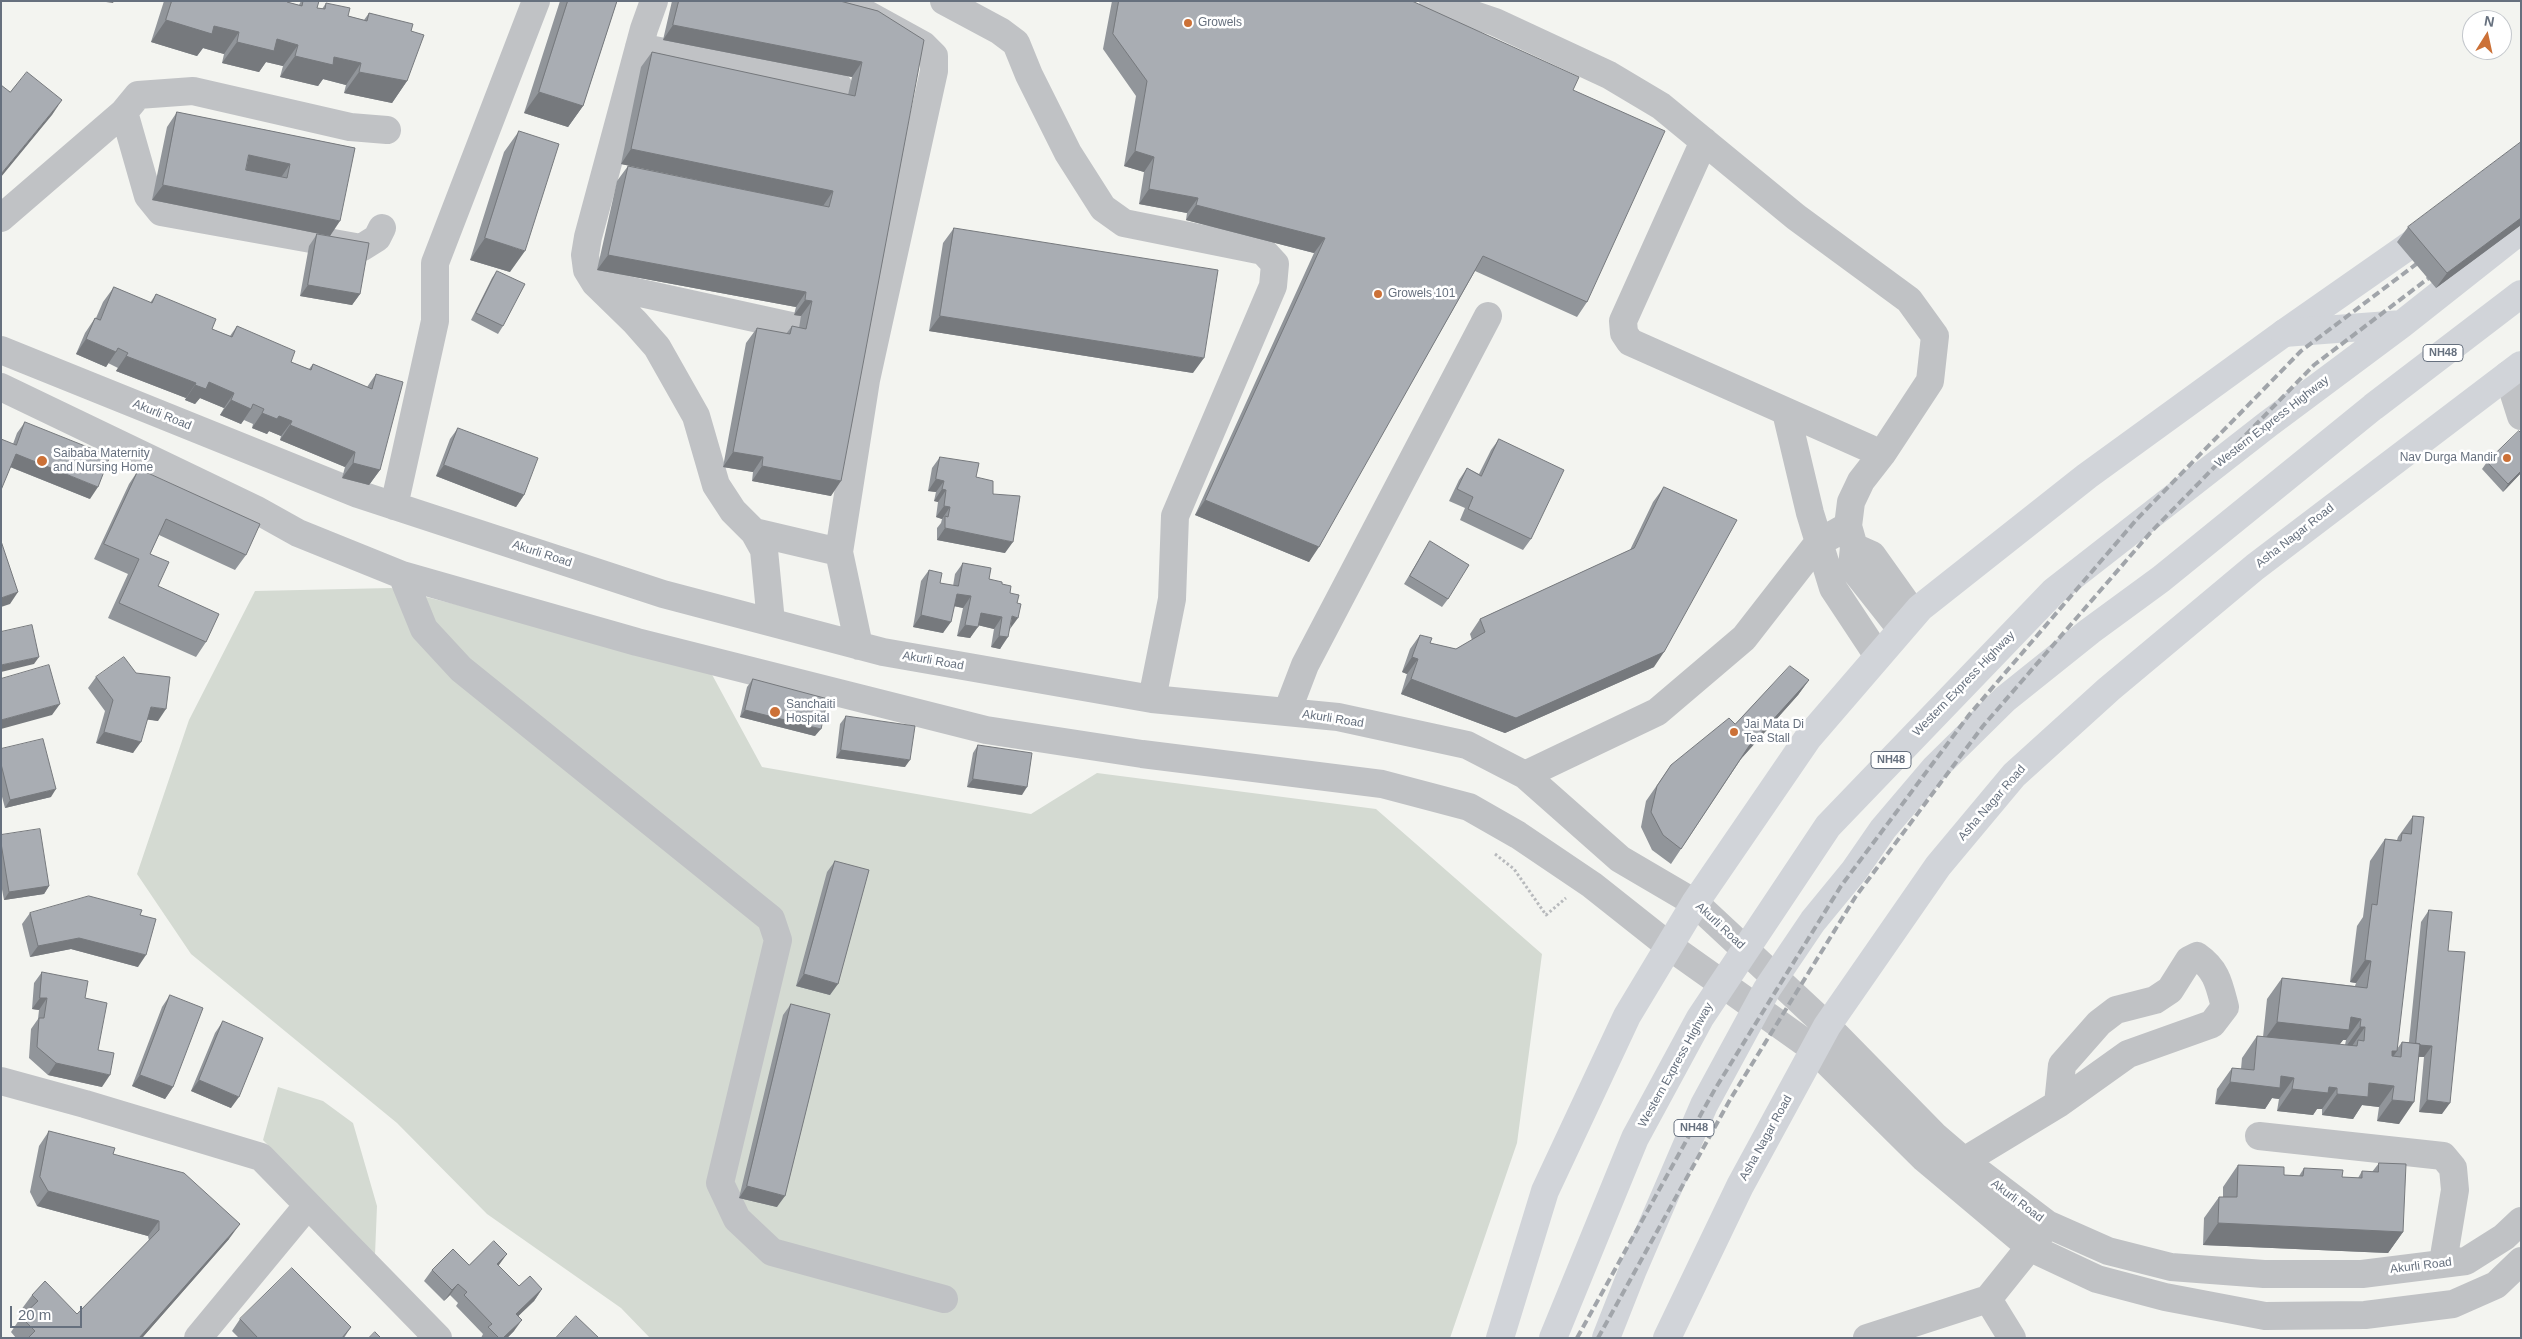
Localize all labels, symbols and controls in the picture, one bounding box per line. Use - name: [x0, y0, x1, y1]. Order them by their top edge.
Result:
- north arrow: [2462, 10, 2512, 60]
- text: N: [2483, 12, 2496, 30]
- place label: Growels: [1198, 16, 1242, 30]
- marker: Growels: [1182, 17, 1194, 29]
- place label: Growels 101: [1388, 287, 1455, 301]
- marker: Growels 101: [1372, 288, 1384, 300]
- road number: NH48: [2423, 344, 2463, 362]
- street label: Western Express Highway: [2212, 373, 2332, 471]
- street label: Akurli Road: [131, 397, 193, 433]
- place label: Saibaba Maternity and Nursing Home: [53, 447, 153, 475]
- place label: Nav Durga Mandir: [2400, 451, 2497, 465]
- marker: Nav Durga Mandir: [2501, 452, 2513, 464]
- marker: Saibaba Maternity and Nursing Home: [35, 454, 49, 468]
- street label: Asha Nagar Road: [2253, 501, 2337, 571]
- street label: Akurli Road: [510, 538, 574, 570]
- street label: Western Express Highway: [1910, 628, 2018, 740]
- street label: Akurli Road: [901, 649, 965, 673]
- place label: Sanchaiti Hospital: [786, 698, 835, 726]
- marker: Sanchaiti Hospital: [768, 705, 782, 719]
- street label: Akurli Road: [1301, 707, 1365, 731]
- place label: Jai Mata Di Tea Stall: [1744, 718, 1804, 746]
- marker: Jai Mata Di Tea Stall: [1728, 726, 1740, 738]
- road number: NH48: [1871, 752, 1911, 768]
- street label: Asha Nagar Road: [1955, 762, 2029, 844]
- street label: Akurli Road: [1692, 900, 1748, 952]
- street label: Western Express Highway: [1636, 1000, 1716, 1130]
- street label: Asha Nagar Road: [1737, 1093, 1795, 1183]
- road number: NH48: [1674, 1120, 1714, 1136]
- street label: Akurli Road: [1988, 1177, 2046, 1225]
- street label: Akurli Road: [2389, 1255, 2453, 1277]
- scale bar: [12, 1296, 85, 1328]
- text: 20 m: [18, 1306, 51, 1323]

